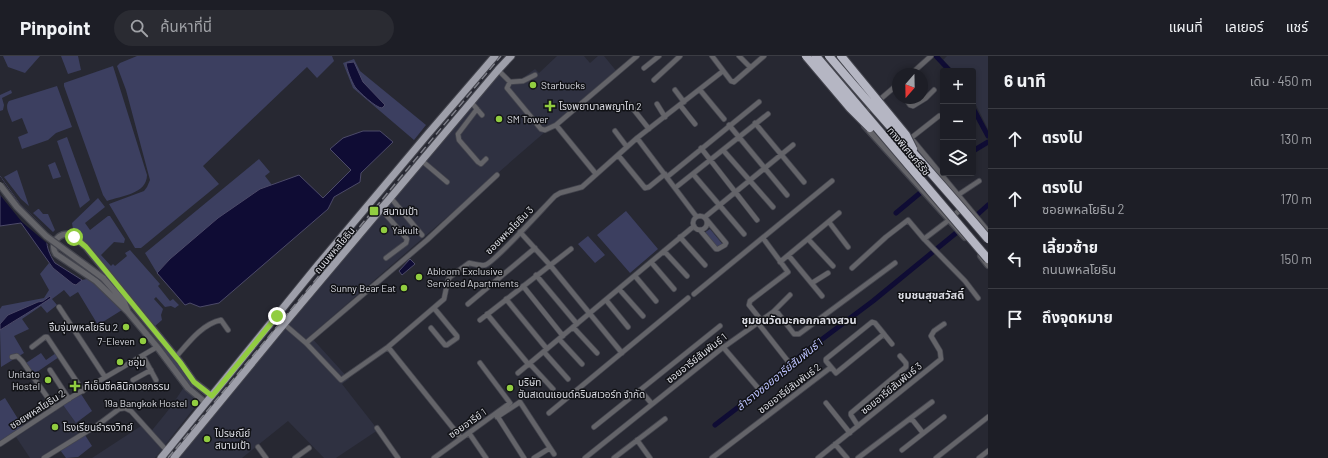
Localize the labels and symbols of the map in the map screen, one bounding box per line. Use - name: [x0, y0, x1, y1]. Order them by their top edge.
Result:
- north arrow: [892, 68, 928, 104]
- place label: Starbucks: [541, 79, 585, 91]
- marker: Starbucks: [528, 80, 538, 90]
- marker: โรงพยาบาลพญาไท 2: [544, 100, 556, 112]
- place label: โรงพยาบาลพญาไท 2: [559, 100, 642, 112]
- place label: SM Tower: [507, 113, 549, 125]
- marker: SM Tower: [494, 114, 504, 124]
- street label: ทางพิเศษศรีรัช: [885, 124, 933, 178]
- street label: ซอยพหลโยธิน 3: [482, 203, 536, 257]
- marker: สนามเป้า: [368, 205, 380, 217]
- place label: สนามเป้า: [383, 205, 418, 217]
- street label: ถนนพหลโยธิน: [311, 224, 357, 276]
- place label: Yakult: [392, 224, 419, 236]
- marker: Yakult: [379, 225, 389, 235]
- route start: [65, 228, 83, 246]
- place label: Abloom Exclusive Serviced Apartments: [427, 265, 519, 289]
- marker: Abloom Exclusive Serviced Apartments: [414, 272, 424, 282]
- place label: Sunny Bear Eat: [330, 282, 396, 294]
- marker: Sunny Bear Eat: [399, 283, 409, 293]
- district label: ชุมชนสุขสวัสดิ์: [898, 287, 965, 302]
- route end: [268, 307, 286, 325]
- district label: ชุมชนวัดมะกอกกลางสวน: [741, 313, 857, 327]
- place label: จิ้มจุ่มพหลโยธิน 2: [48, 321, 118, 334]
- marker: จิ้มจุ่มพหลโยธิน 2: [121, 322, 131, 332]
- street label: ซอยอารีย์สัมพันธ์ 1: [663, 331, 729, 385]
- place label: 7-Eleven: [97, 335, 135, 347]
- water label: ลำรางซอยอารีย์สัมพันธ์ 1: [733, 335, 825, 413]
- marker: 7-Eleven: [138, 336, 148, 346]
- place label: ชอุ่ม: [128, 356, 145, 369]
- marker: ชอุ่ม: [115, 357, 125, 367]
- street label: ซอยอารีย์สัมพันธ์ 2: [755, 360, 823, 416]
- street label: ซอยอารีย์สัมพันธ์ 3: [858, 360, 924, 416]
- place label: Unitato Hostel: [8, 368, 40, 392]
- marker: Unitato Hostel: [43, 375, 53, 385]
- place label: บริษัท ฮันสเดนแอนด์คริมสเวอร์ท จำกัด: [518, 376, 645, 400]
- marker: ทีเอ็นซีคลินิกเวชกรรม: [69, 380, 81, 392]
- place label: ทีเอ็นซีคลินิกเวชกรรม: [84, 380, 170, 392]
- marker: บริษัท ฮันสเดนแอนด์คริมสเวอร์ท จำกัด: [505, 383, 515, 393]
- street label: ซอยพหลโยธิน 2: [7, 387, 67, 431]
- place label: 19a Bangkok Hostel: [104, 397, 187, 409]
- marker: 19a Bangkok Hostel: [190, 398, 200, 408]
- street label: ซอยอารีย์ 1: [446, 406, 488, 440]
- place label: โรงเรียนธำรงวิทย์: [63, 421, 133, 433]
- marker: โรงเรียนธำรงวิทย์: [50, 422, 60, 432]
- place label: ไปรษณีย์ สนามเป้า: [214, 427, 250, 451]
- marker: ไปรษณีย์ สนามเป้า: [202, 434, 212, 444]

